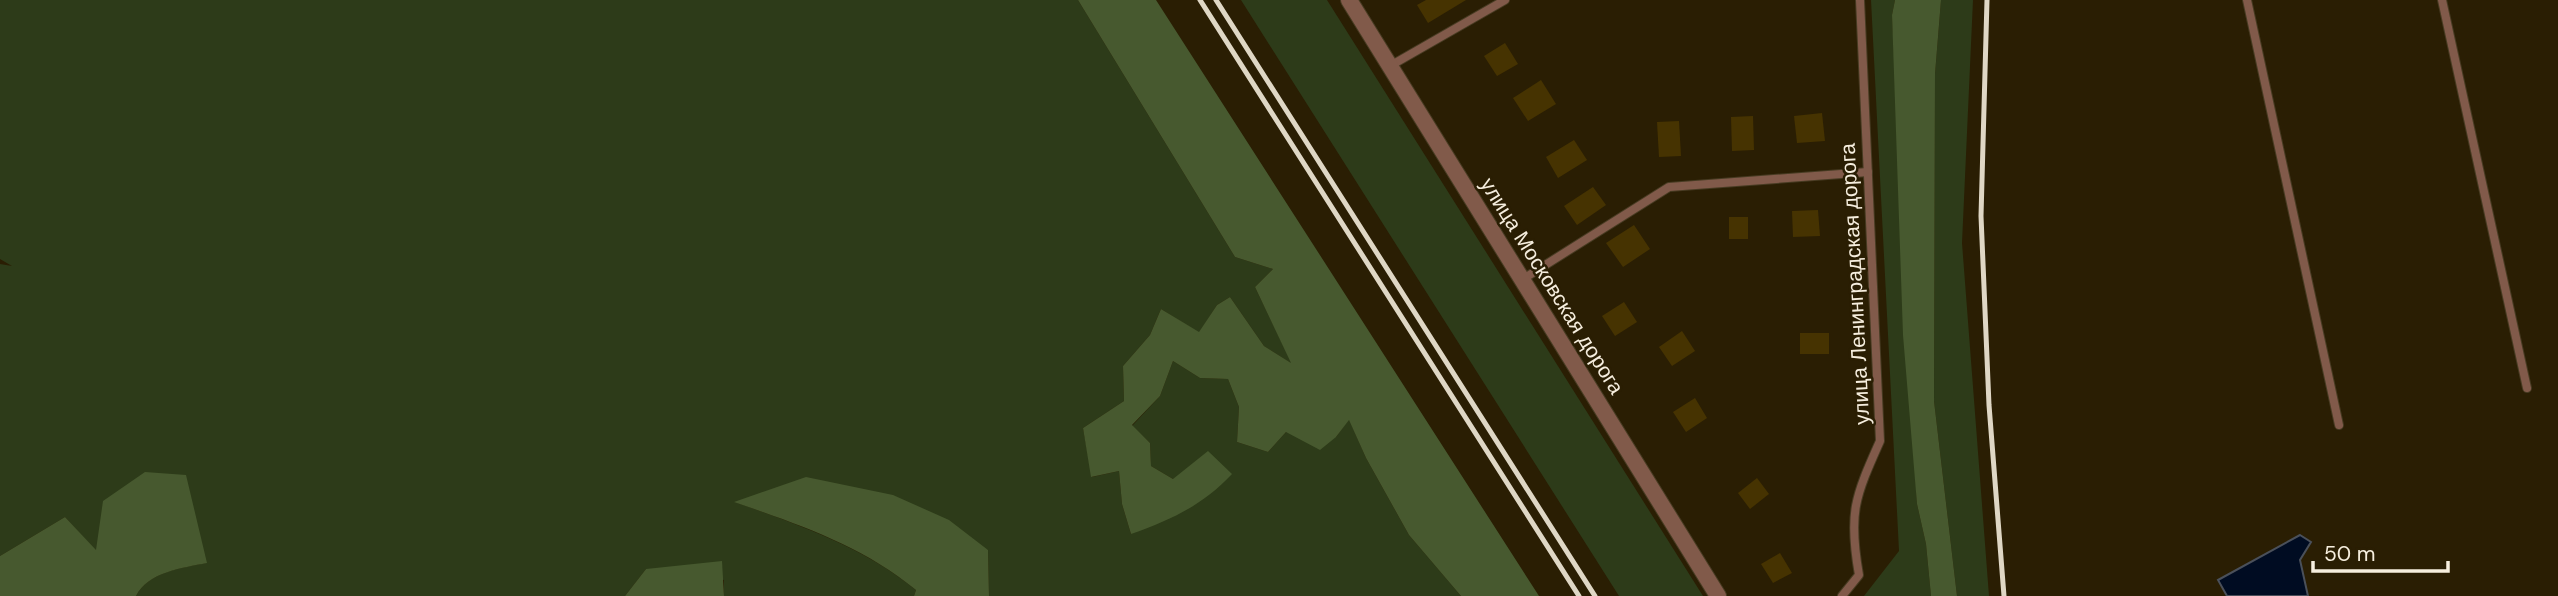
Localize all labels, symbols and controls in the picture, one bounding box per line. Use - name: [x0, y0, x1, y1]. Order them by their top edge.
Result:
- street label: улица Ленинградская дорога: [1834, 142, 1876, 426]
- street label: улица Московская дорога: [1474, 172, 1630, 400]
- scale bar: [2313, 530, 2448, 574]
- text: 50 m: [2324, 540, 2375, 568]

